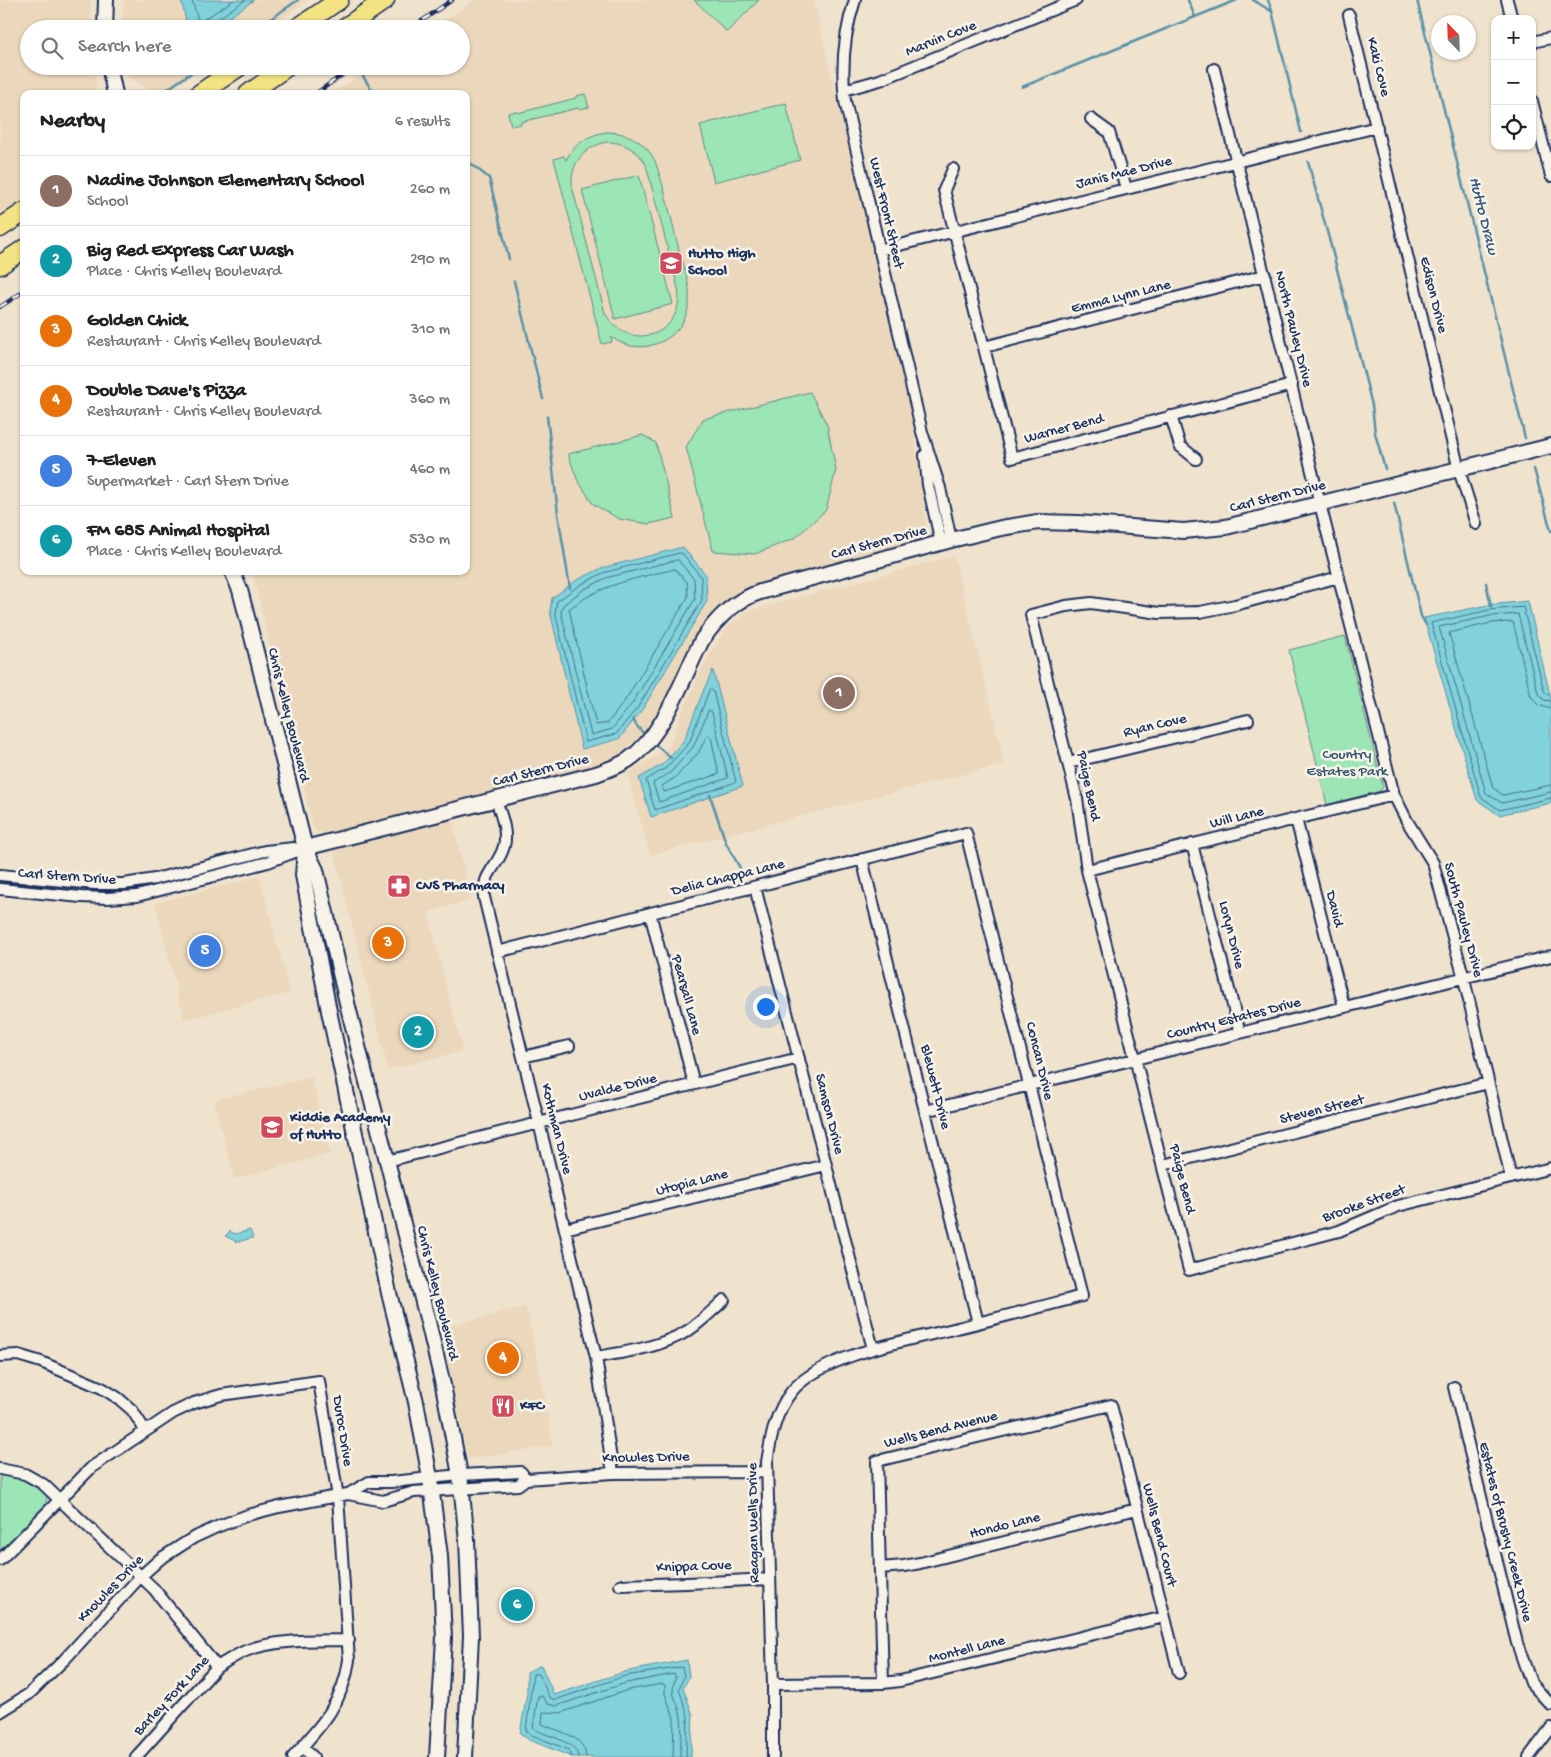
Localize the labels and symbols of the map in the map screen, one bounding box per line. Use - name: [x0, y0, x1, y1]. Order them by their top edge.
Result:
- north arrow: [1431, 15, 1476, 60]
- street label: Marvin Cove: [903, 17, 979, 61]
- street label: Kaki Cove: [1362, 36, 1394, 99]
- street label: Janis Mae Drive: [1074, 152, 1174, 194]
- street label: West Front Street: [864, 156, 908, 272]
- water label: Hutto Draw: [1463, 175, 1501, 258]
- place label: Hutto High School: [688, 245, 756, 280]
- school or university icon: Hutto High School: [658, 250, 684, 276]
- street label: Edison Drive: [1415, 255, 1451, 335]
- street label: North Pauley Drive: [1270, 269, 1316, 389]
- street label: Emma Lynn Lane: [1069, 276, 1173, 318]
- street label: Warner Bend: [1022, 409, 1107, 448]
- street label: Carl Stern Drive: [1228, 476, 1328, 518]
- street label: Carl Stern Drive: [829, 522, 929, 564]
- street label: Chris Kelley Boulevard: [263, 646, 314, 785]
- pin: 1: [823, 674, 855, 712]
- street label: Ryan Cove: [1122, 710, 1189, 742]
- park label: Country Estates Park: [1307, 746, 1389, 781]
- street label: Paige Bend: [1072, 748, 1104, 824]
- street label: Carl Stern Drive: [491, 750, 591, 792]
- street label: Will Lane: [1208, 803, 1266, 833]
- street label: Delia Chappa Lane: [669, 855, 787, 901]
- street label: South Pauley Drive: [1439, 861, 1487, 979]
- street label: Carl Stern Drive: [17, 865, 117, 889]
- pharmacy icon: CVS Pharmacy: [386, 873, 412, 899]
- place label: CVS Pharmacy: [415, 877, 505, 895]
- street label: David: [1321, 888, 1347, 930]
- street label: Loryn Drive: [1214, 899, 1248, 971]
- pin: 3: [372, 924, 404, 962]
- pin: 5: [189, 932, 221, 970]
- street label: Pearsall Lane: [666, 952, 705, 1037]
- your location: [753, 994, 779, 1020]
- street label: Country Estates Drive: [1165, 994, 1303, 1044]
- pin: 2: [402, 1013, 434, 1051]
- street label: Concan Drive: [1021, 1020, 1057, 1102]
- street label: Blewett Drive: [916, 1042, 954, 1131]
- street label: Uvalde Drive: [577, 1070, 659, 1106]
- street label: Samson Drive: [810, 1072, 848, 1157]
- street label: Kothman Drive: [536, 1082, 576, 1176]
- street label: Steven Street: [1278, 1090, 1368, 1129]
- place label: Kiddie Academy of Hutto: [289, 1109, 391, 1144]
- school or university icon: Kiddie Academy of Hutto: [259, 1114, 285, 1140]
- street label: Paige Bend: [1164, 1141, 1200, 1217]
- street label: Utopia Lane: [654, 1165, 730, 1201]
- street label: Brooke Street: [1319, 1180, 1409, 1228]
- street label: Chris Kelley Boulevard: [412, 1224, 463, 1363]
- pin: 4: [487, 1339, 519, 1377]
- street label: Duroc Drive: [327, 1393, 357, 1468]
- restaurant icon: KFC: [490, 1393, 516, 1419]
- place label: KFC: [519, 1397, 546, 1415]
- street label: Wells Bend Avenue: [882, 1407, 1000, 1453]
- street label: Estates of Brushy Creek Drive: [1474, 1440, 1536, 1624]
- street label: Knowles Drive: [602, 1448, 690, 1468]
- street label: Reagan Wells Drive: [744, 1462, 764, 1583]
- street label: Wells Bend Court: [1138, 1482, 1181, 1590]
- street label: Hondo Lane: [968, 1508, 1042, 1543]
- street label: Knowles Drive: [74, 1551, 148, 1627]
- street label: Knippa Cove: [656, 1557, 732, 1577]
- pin: 6: [501, 1586, 533, 1624]
- street label: Montell Lane: [927, 1632, 1007, 1668]
- street label: Barley Fork Lane: [130, 1652, 214, 1741]

